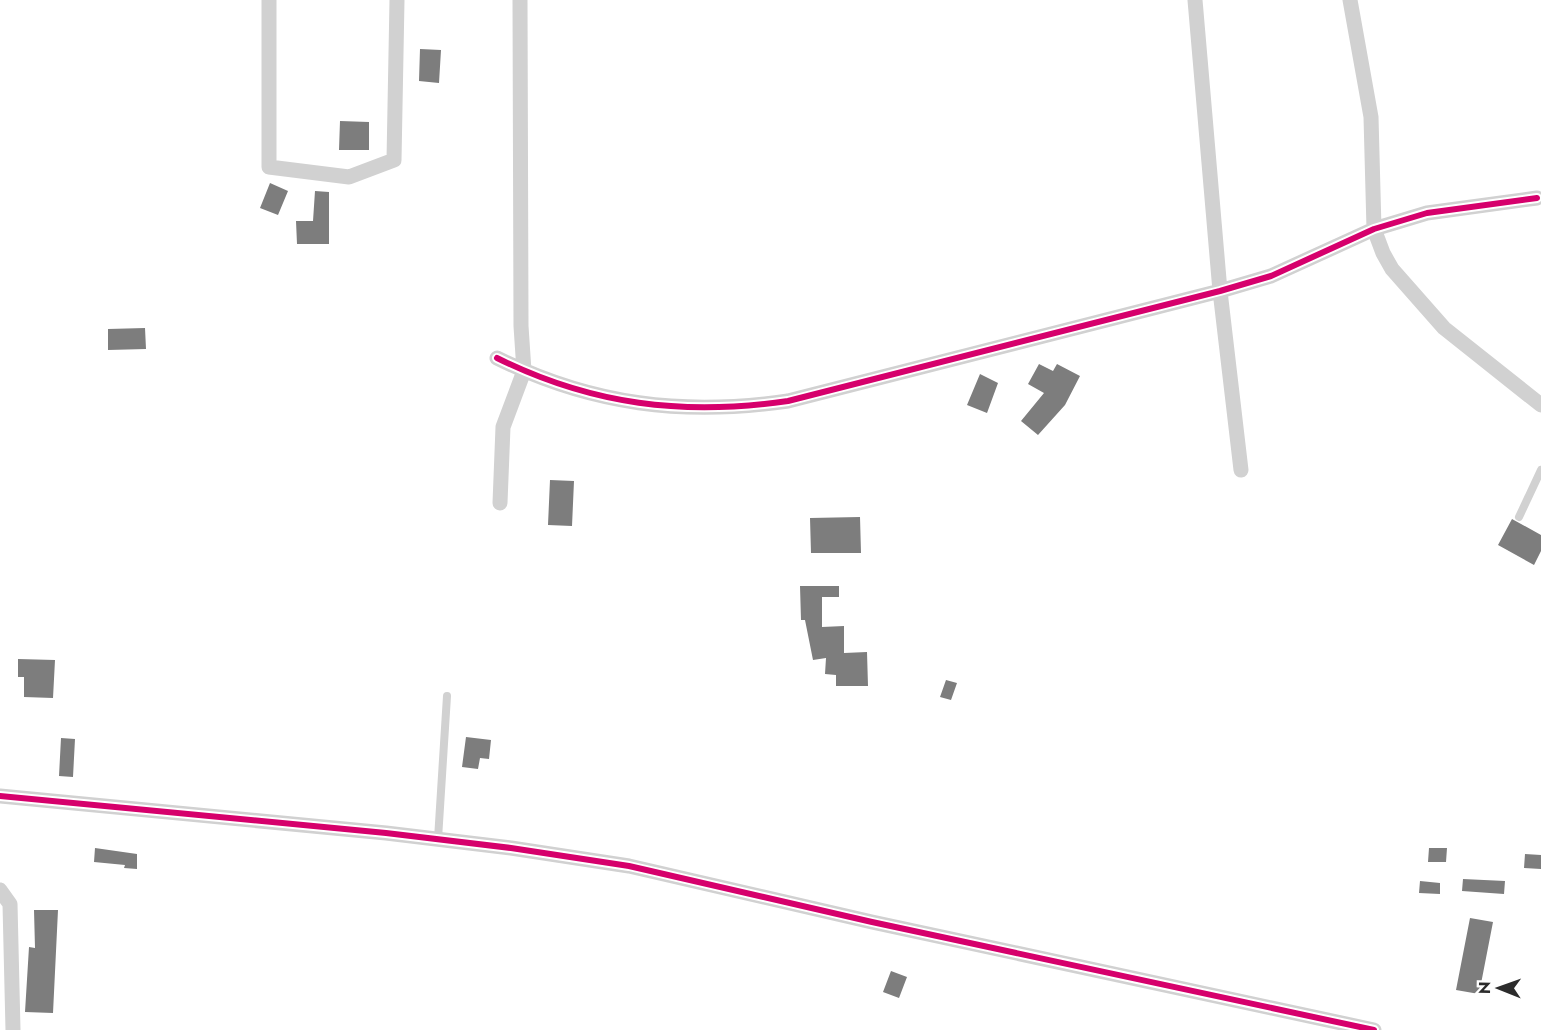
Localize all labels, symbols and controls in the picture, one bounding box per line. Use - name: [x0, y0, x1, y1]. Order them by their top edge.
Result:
- north arrow: [1469, 958, 1529, 1018]
- text: N: [1473, 981, 1496, 994]

